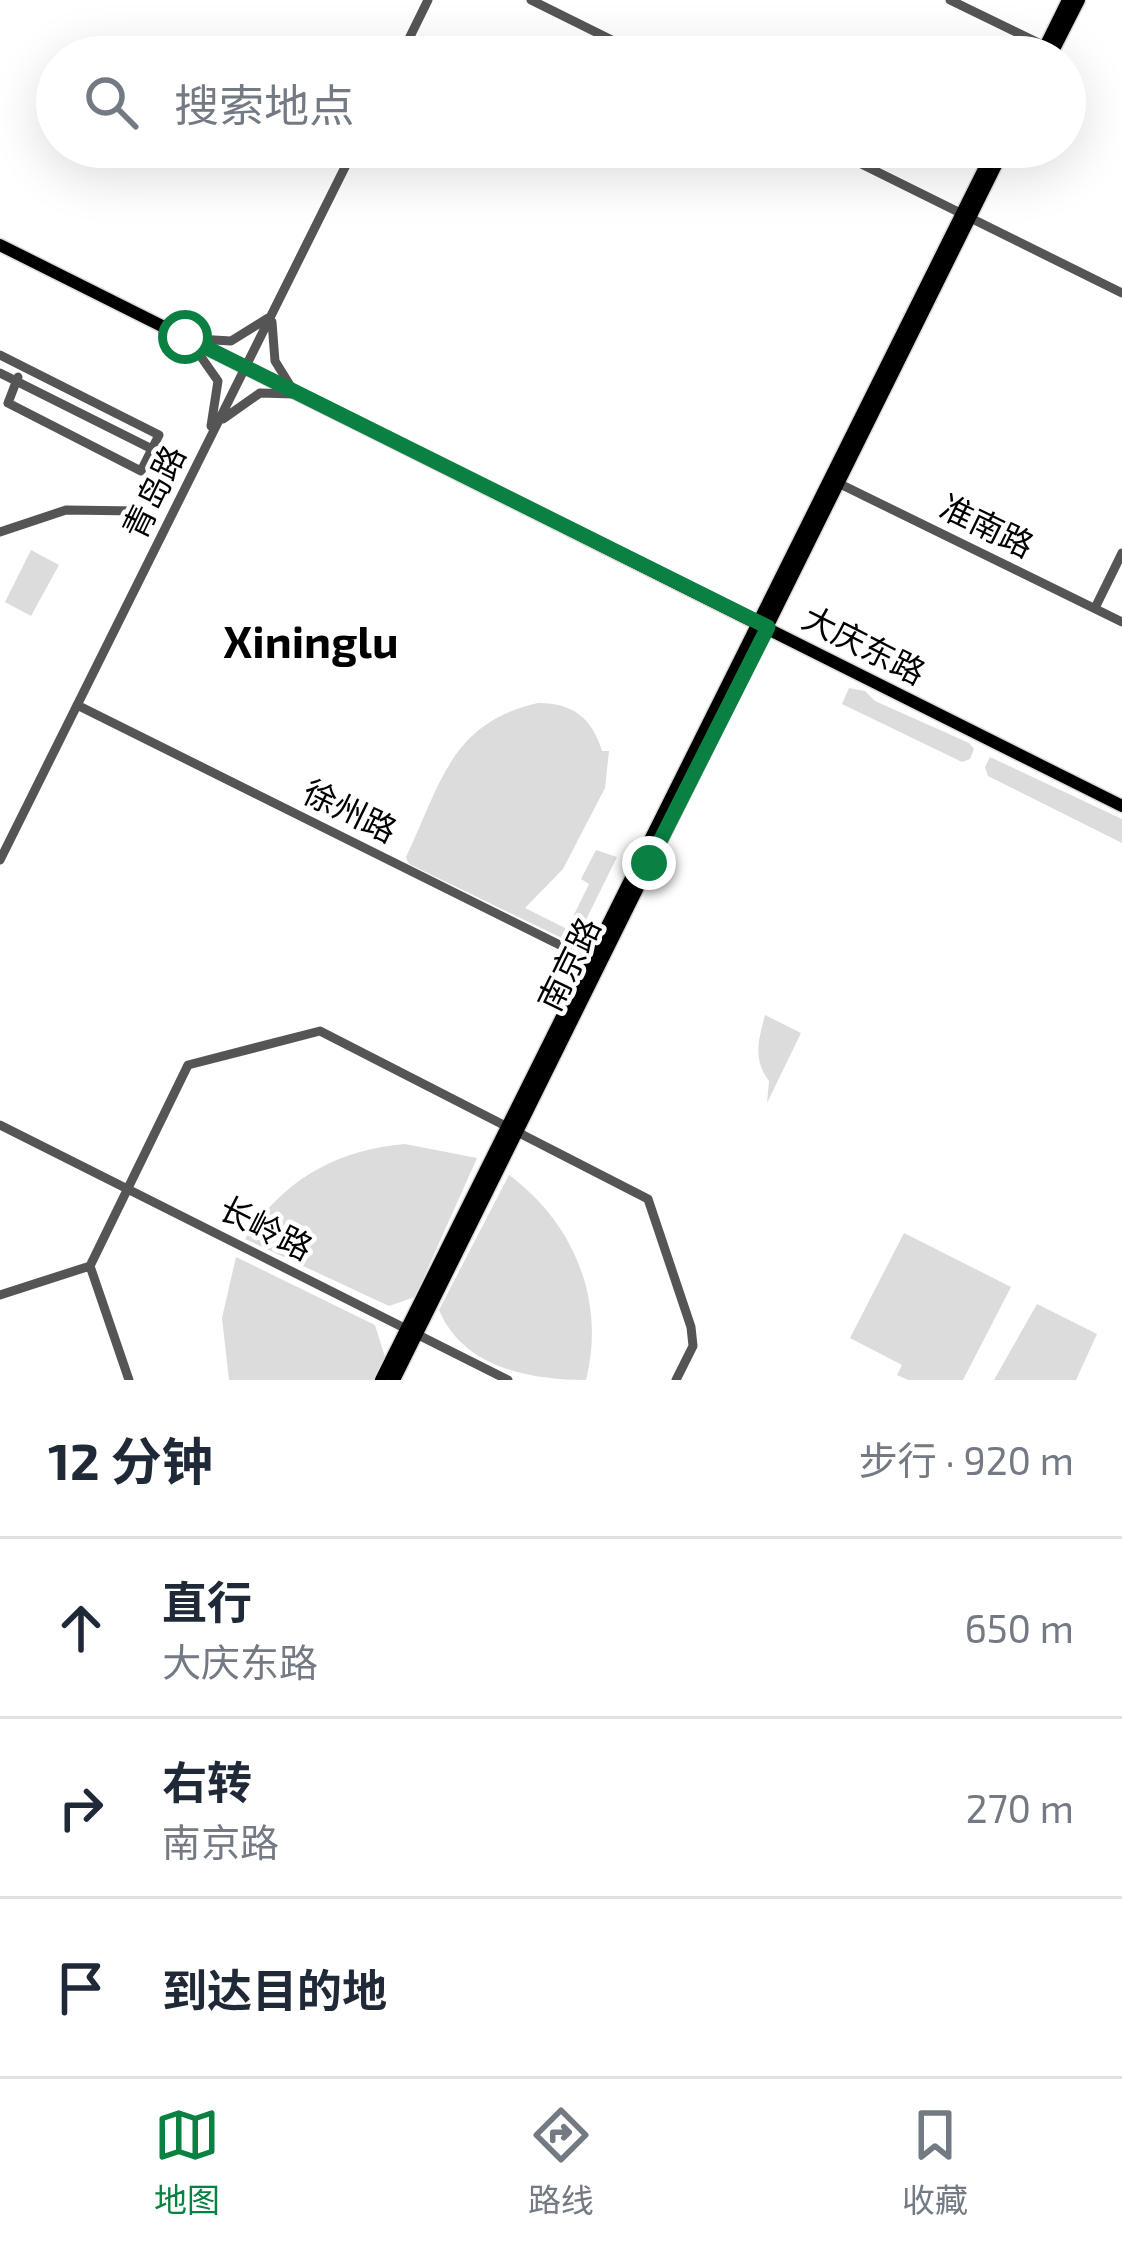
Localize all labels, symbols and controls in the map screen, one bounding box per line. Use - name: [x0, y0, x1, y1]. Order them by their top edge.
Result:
- search box: [36, 36, 1086, 168]
- icon: search: [78, 69, 144, 135]
- text: 搜索地点: [174, 77, 354, 131]
- route start: [158, 310, 212, 364]
- street label: 青岛路: [113, 438, 193, 545]
- street label: 准南路: [934, 485, 1041, 565]
- street label: 大庆东路: [797, 596, 932, 692]
- district label: Xininglu: [223, 613, 399, 667]
- street label: 徐州路: [297, 770, 404, 850]
- route end: [622, 836, 676, 890]
- street label: 南京路: [528, 910, 608, 1017]
- street label: 长岭路: [213, 1187, 320, 1267]
- text: 12 分钟: [48, 1429, 213, 1490]
- text: 步行 · 920 m: [859, 1436, 1074, 1483]
- text: 直行: [162, 1574, 252, 1628]
- icon: ahead: [48, 1595, 114, 1661]
- text: 650 m: [964, 1604, 1074, 1651]
- text: 大庆东路: [162, 1638, 318, 1685]
- text: 右转: [162, 1754, 252, 1808]
- icon: right: [48, 1775, 114, 1841]
- text: 270 m: [966, 1784, 1074, 1831]
- text: 南京路: [162, 1818, 279, 1865]
- icon: arrive: [48, 1955, 114, 2021]
- text: 到达目的地: [162, 1962, 387, 2016]
- tab: 地图: [154, 2102, 220, 2222]
- tab: 路线: [528, 2102, 594, 2222]
- tab: 收藏: [902, 2102, 968, 2222]

